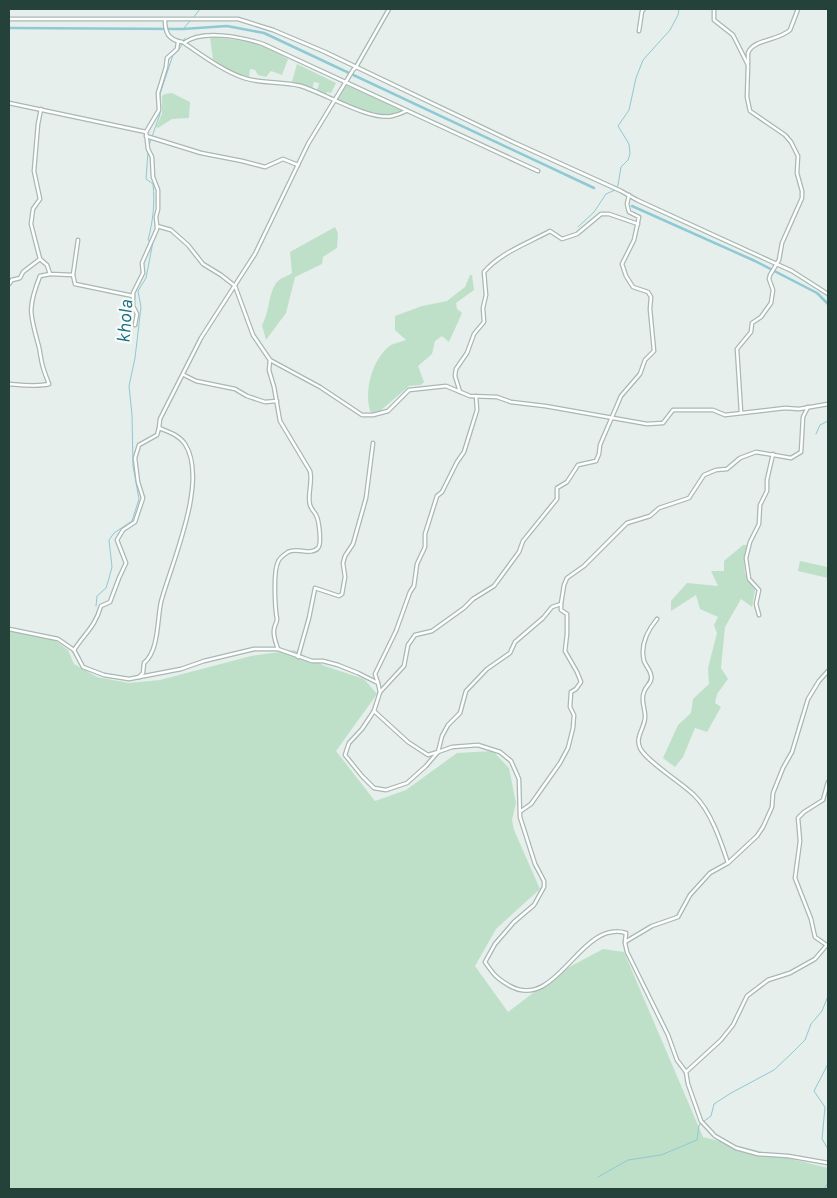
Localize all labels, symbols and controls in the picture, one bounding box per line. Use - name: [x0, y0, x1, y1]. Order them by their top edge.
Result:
- water label: khola: [113, 299, 137, 344]

